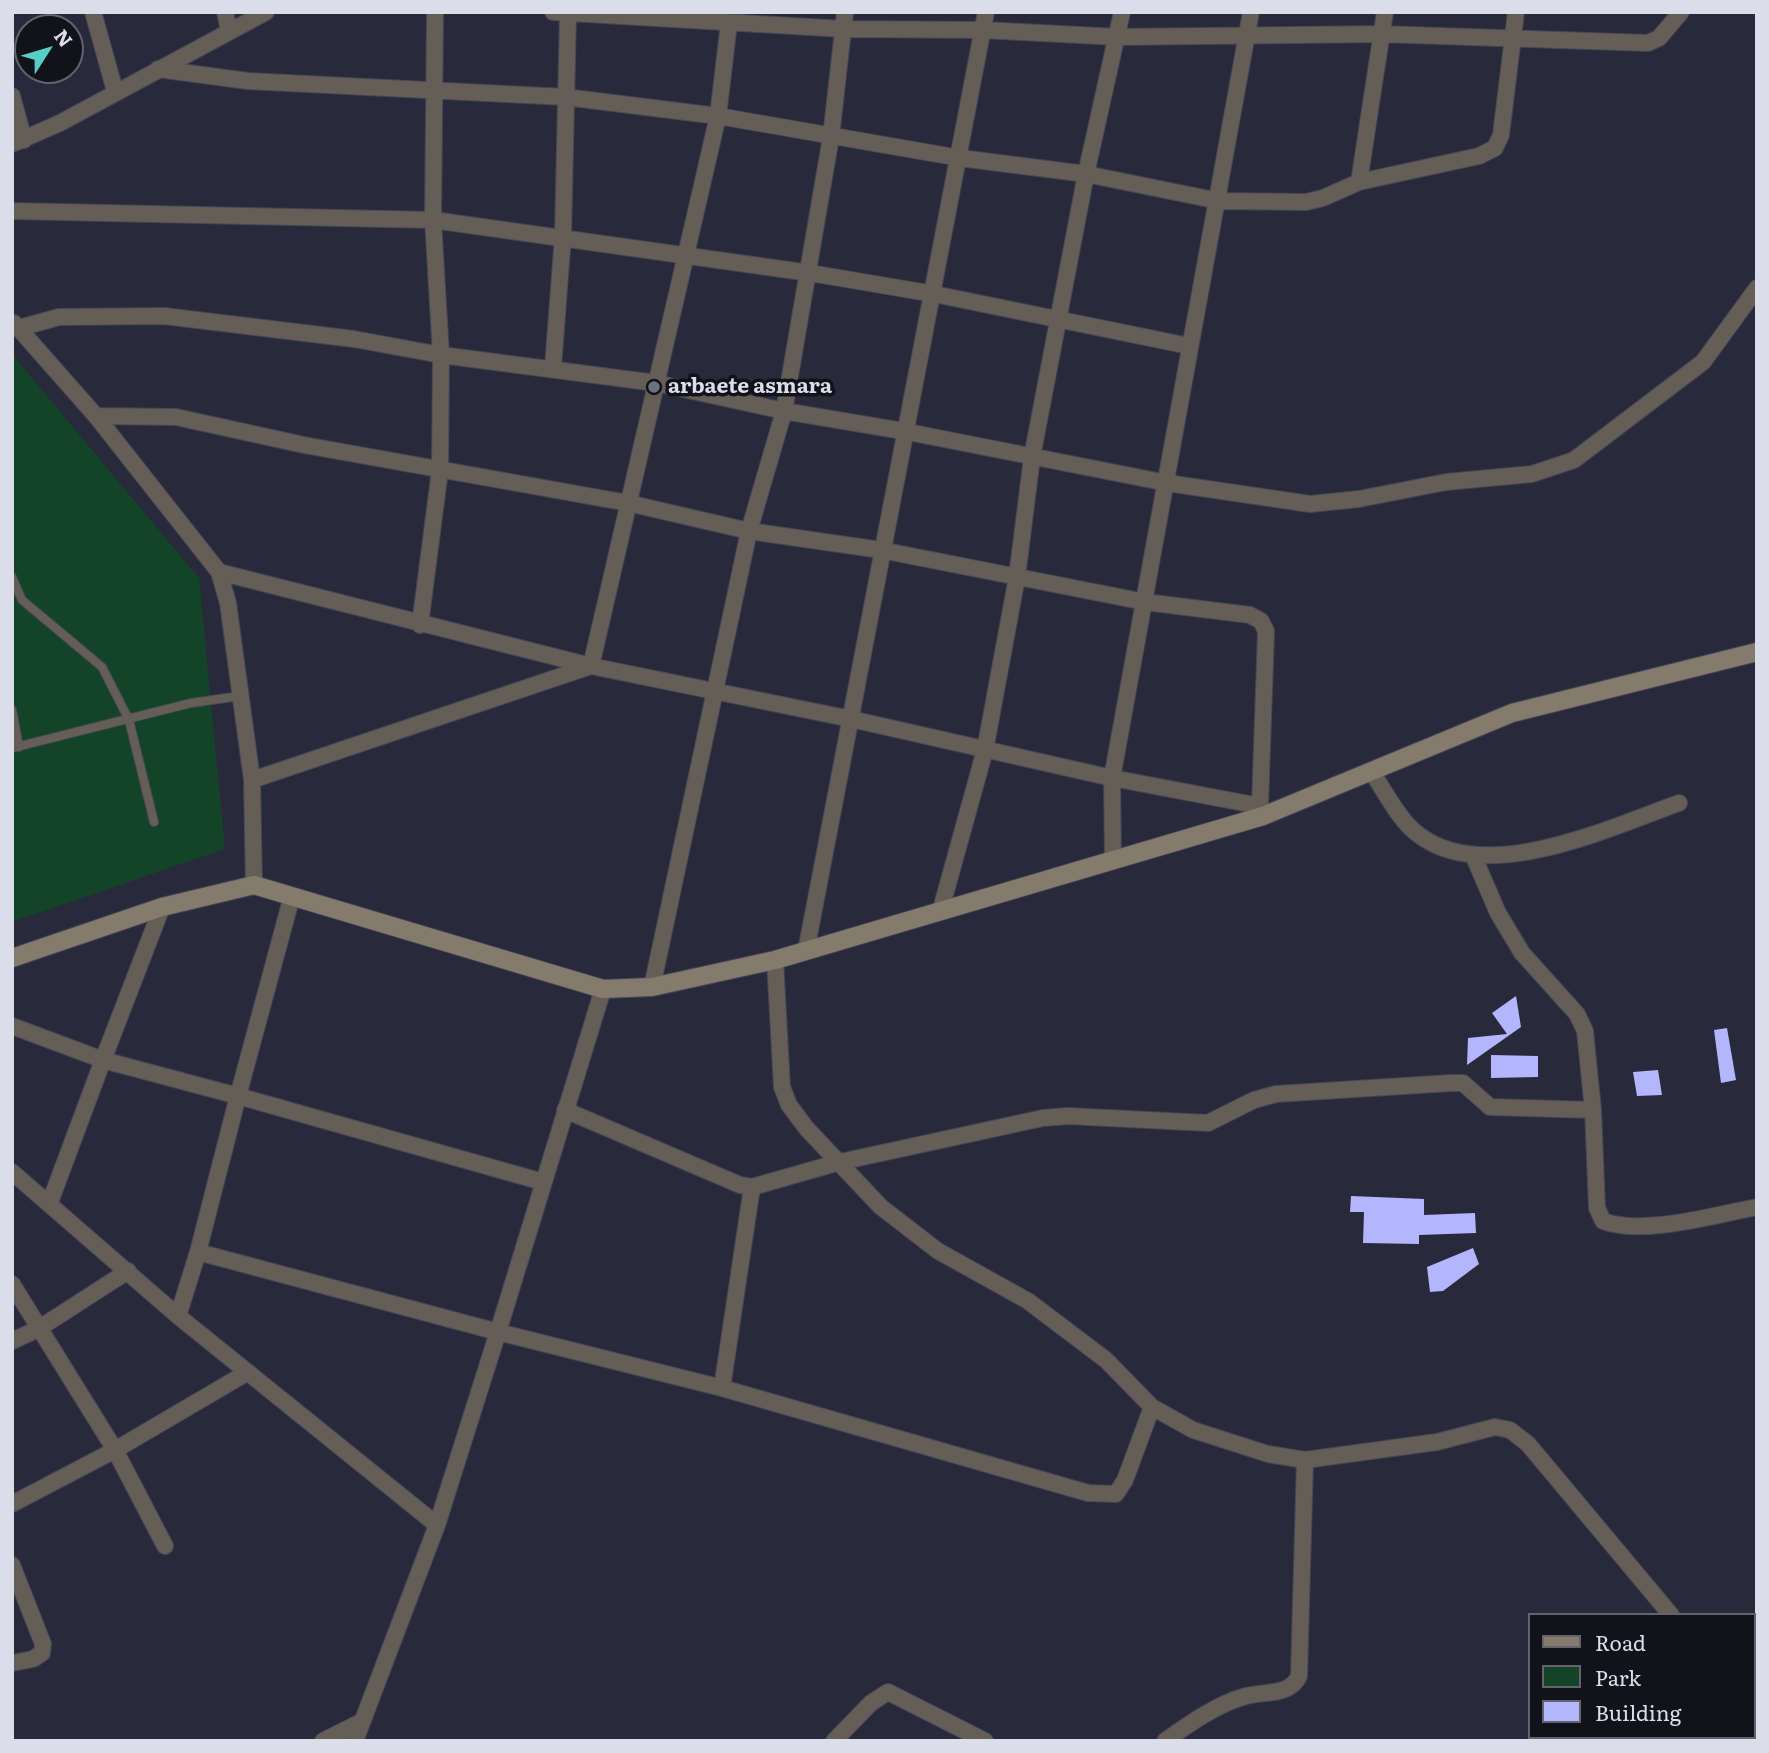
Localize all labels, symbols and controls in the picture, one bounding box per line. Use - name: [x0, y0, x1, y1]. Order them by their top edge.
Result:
- north arrow: [14, 14, 84, 84]
- text: N: [48, 23, 80, 52]
- place label: arbaete asmara: [668, 374, 832, 400]
- marker: arbaete asmara: [646, 379, 662, 395]
- legend: [1528, 1613, 1755, 1739]
- text: Road: [1595, 1626, 1646, 1657]
- text: Park: [1595, 1661, 1641, 1692]
- text: Building: [1595, 1696, 1681, 1727]

